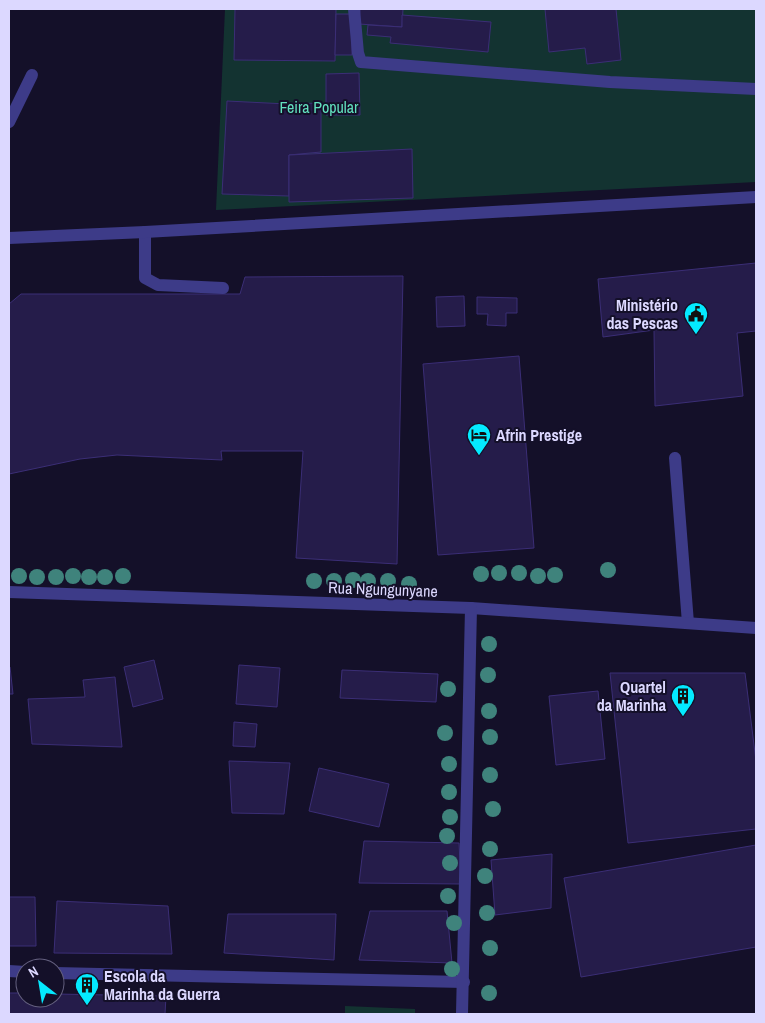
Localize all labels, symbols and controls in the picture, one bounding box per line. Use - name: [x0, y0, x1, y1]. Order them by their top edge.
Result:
- park label: Feira Popular: [280, 96, 359, 118]
- place label: Ministério das Pescas: [607, 294, 678, 334]
- public building icon: Ministério das Pescas: [683, 301, 709, 335]
- hotel icon: Afrin Prestige: [466, 422, 492, 456]
- place label: Afrin Prestige: [496, 424, 582, 446]
- street label: Rua Ngungunyane: [328, 576, 438, 602]
- place label: Quartel da Marinha: [597, 676, 667, 716]
- building icon: Quartel da Marinha: [670, 683, 696, 717]
- north arrow: [15, 958, 65, 1008]
- text: N: [25, 962, 41, 982]
- place label: Escola da Marinha da Guerra: [104, 965, 221, 1005]
- building icon: Escola da Marinha da Guerra: [74, 972, 100, 1006]

